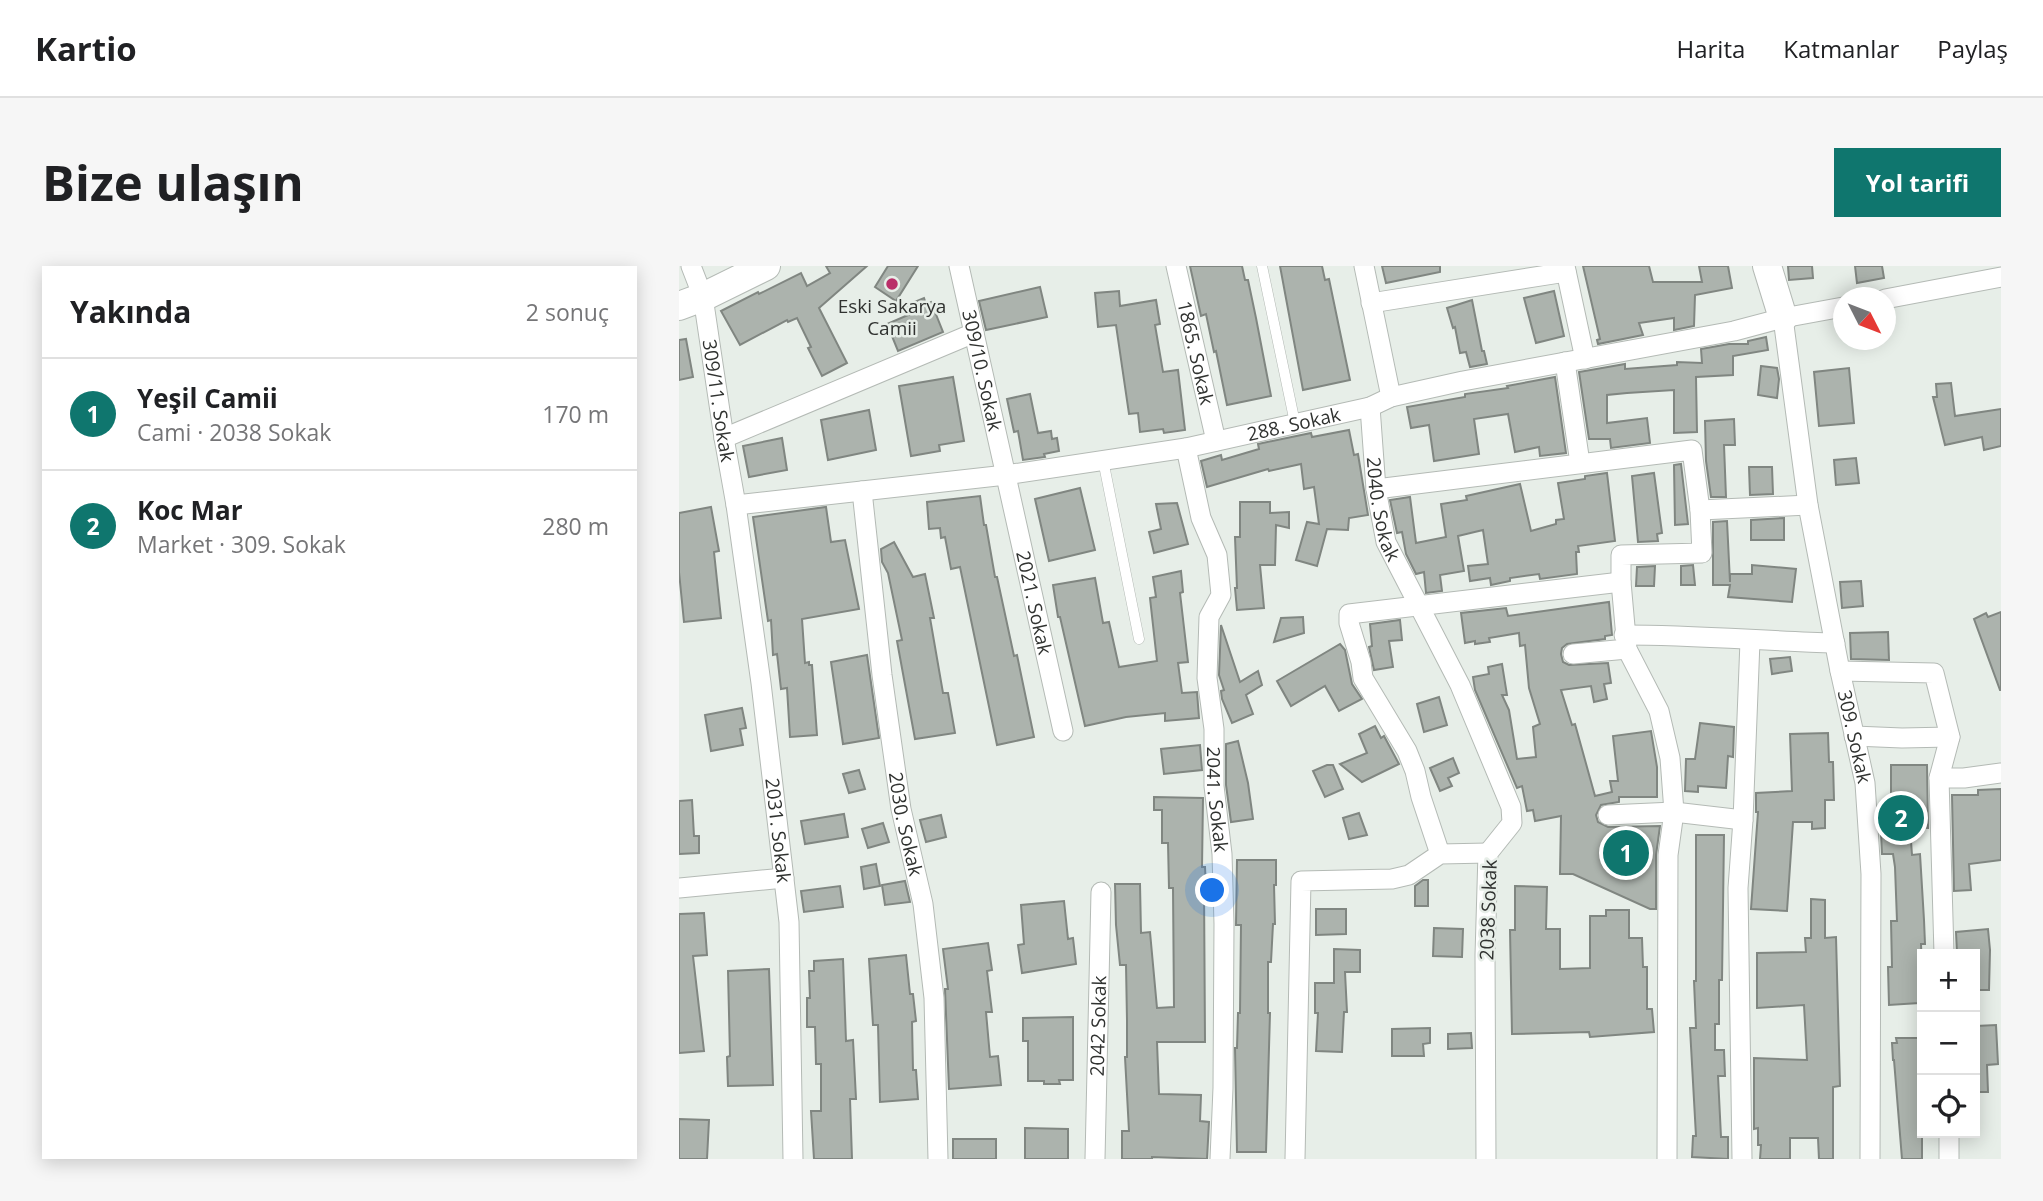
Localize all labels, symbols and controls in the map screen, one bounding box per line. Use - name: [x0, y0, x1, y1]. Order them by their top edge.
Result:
- text: Kartio: [35, 26, 137, 71]
- text: Harita: [1677, 32, 1745, 65]
- text: Katmanlar: [1783, 32, 1899, 65]
- text: Paylaş: [1937, 32, 2008, 65]
- button: Yol tarifi: [1834, 148, 2001, 217]
- text: Bize ulaşın: [42, 149, 304, 215]
- marker: Eski Sakarya Camii: [884, 276, 900, 292]
- north arrow: [1833, 287, 1896, 350]
- text: Yakında: [70, 291, 191, 332]
- place label: Eski Sakarya Camii: [838, 293, 946, 341]
- text: 2 sonuç: [526, 296, 609, 328]
- street label: 1865. Sokak: [1171, 298, 1220, 407]
- street label: 309/10. Sokak: [956, 307, 1009, 434]
- street label: 309/11. Sokak: [696, 338, 741, 464]
- text: Yeşil Camii: [137, 380, 278, 416]
- text: 1: [86, 398, 100, 430]
- text: 170 m: [542, 398, 609, 430]
- street label: 288. Sokak: [1245, 401, 1343, 447]
- text: Cami · 2038 Sokak: [137, 416, 331, 448]
- street label: 2040. Sokak: [1361, 456, 1407, 566]
- text: Koc Mar: [137, 492, 243, 528]
- text: 2: [86, 510, 100, 542]
- text: 280 m: [542, 510, 609, 542]
- text: Market · 309. Sokak: [137, 528, 346, 560]
- street label: 2021. Sokak: [1010, 548, 1059, 657]
- street label: 309. Sokak: [1832, 687, 1878, 786]
- street label: 2041. Sokak: [1201, 746, 1235, 853]
- street label: 2030. Sokak: [883, 770, 929, 879]
- street label: 2031. Sokak: [759, 776, 797, 884]
- pin: 2: [1878, 792, 1924, 844]
- pin: 1: [1603, 827, 1649, 879]
- street label: 2038 Sokak: [1473, 859, 1503, 961]
- your location: [1195, 873, 1229, 907]
- map controls: [1917, 949, 1980, 1138]
- button: +: [1917, 949, 1980, 1012]
- street label: 2042 Sokak: [1084, 975, 1112, 1077]
- button: −: [1917, 1012, 1980, 1075]
- button: locate: [1917, 1075, 1980, 1138]

